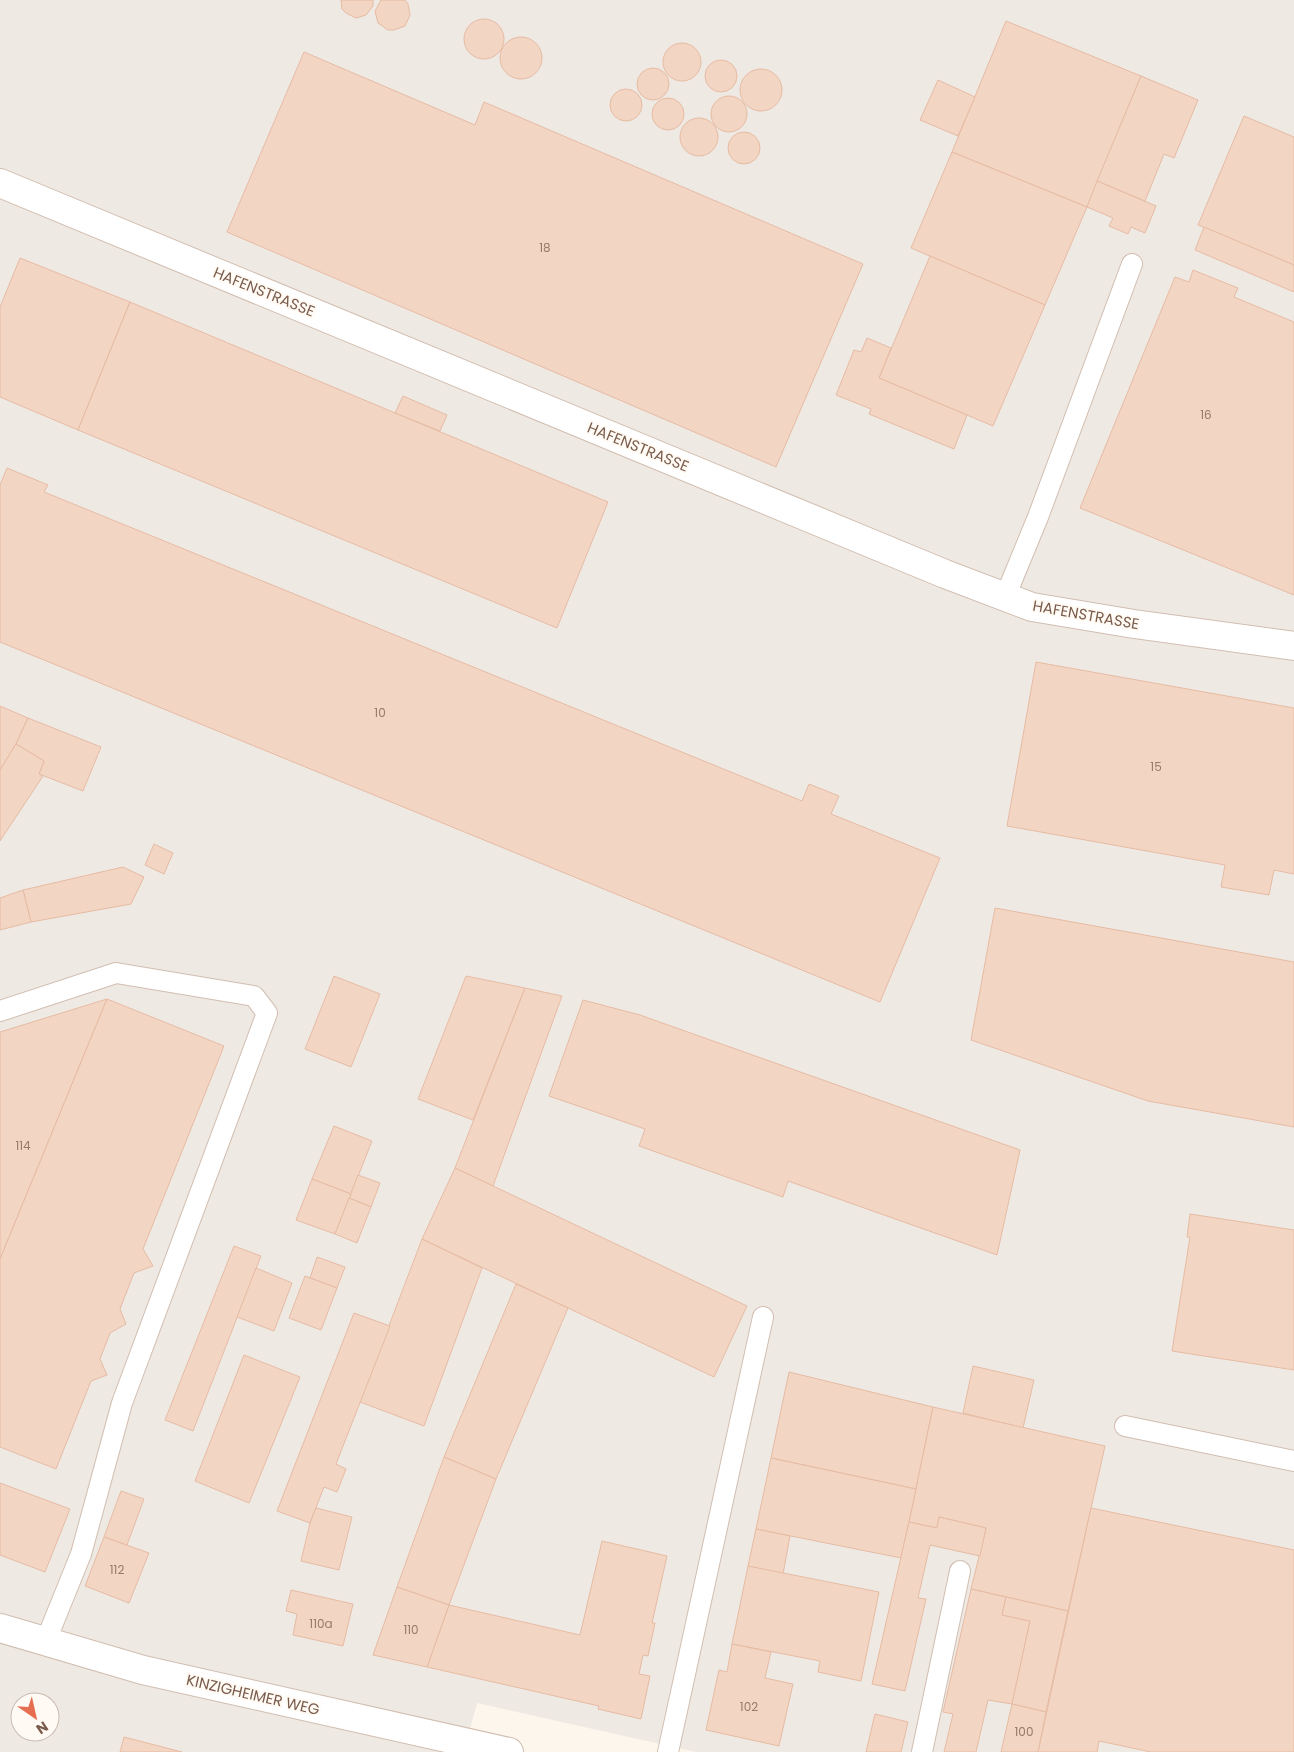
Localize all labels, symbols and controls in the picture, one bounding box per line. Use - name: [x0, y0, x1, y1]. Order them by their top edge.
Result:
- house number: 18: [539, 239, 551, 256]
- street label: HAFENSTRASSE: [210, 262, 318, 321]
- house number: 16: [1200, 406, 1212, 423]
- street label: HAFENSTRASSE: [584, 417, 692, 476]
- street label: HAFENSTRASSE: [1031, 595, 1141, 634]
- house number: 10: [374, 704, 386, 721]
- house number: 15: [1150, 758, 1162, 775]
- house number: 114: [15, 1137, 31, 1154]
- house number: 112: [110, 1561, 124, 1578]
- house number: 110a: [309, 1615, 333, 1632]
- house number: 110: [403, 1621, 419, 1638]
- street label: KINZIGHEIMER WEG: [184, 1669, 322, 1720]
- north arrow: [10, 1692, 60, 1742]
- house number: 102: [740, 1698, 758, 1715]
- text: N: [32, 1717, 52, 1739]
- house number: 100: [1015, 1723, 1033, 1740]

